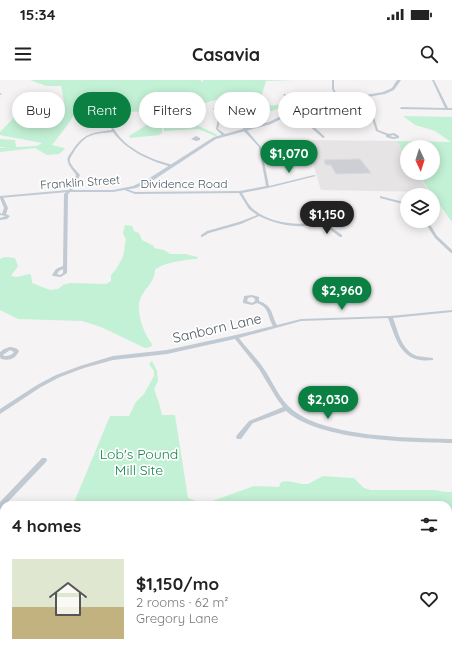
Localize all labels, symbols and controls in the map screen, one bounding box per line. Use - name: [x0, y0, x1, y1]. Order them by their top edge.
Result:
- text: 15:34: [20, 5, 55, 24]
- icon: menu: [12, 43, 34, 65]
- text: Casavia: [192, 43, 260, 66]
- icon: search: [418, 43, 440, 65]
- chip: Buy: [12, 92, 65, 128]
- chip: Rent: [73, 92, 131, 128]
- chip: Filters: [139, 92, 206, 128]
- chip: New: [214, 92, 270, 128]
- chip: Apartment: [278, 92, 376, 128]
- pin: $1,070: [256, 140, 322, 174]
- north arrow: [400, 140, 440, 180]
- map controls: [400, 140, 440, 228]
- text: $1,070: [270, 145, 308, 161]
- street label: Franklin Street: [40, 172, 120, 192]
- street label: Dividence Road: [140, 176, 228, 191]
- button: layers: [400, 188, 440, 228]
- pin: $1,150: [294, 201, 360, 235]
- text: $1,150: [309, 206, 345, 222]
- pin: $2,960: [309, 277, 375, 311]
- text: $2,960: [321, 282, 363, 298]
- street label: Sanborn Lane: [171, 309, 263, 347]
- pin: $2,030: [295, 386, 361, 420]
- text: $2,030: [307, 391, 349, 407]
- park label: Lob's Pound Mill Site: [100, 445, 178, 479]
- icon: filters: [418, 514, 440, 536]
- text: 4 homes: [12, 515, 81, 536]
- text: $1,150/mo: [136, 573, 219, 594]
- icon: home: [44, 575, 92, 623]
- icon: heart: [418, 588, 440, 610]
- text: 2 rooms · 62 m²: [136, 594, 228, 610]
- text: Gregory Lane: [136, 610, 218, 626]

